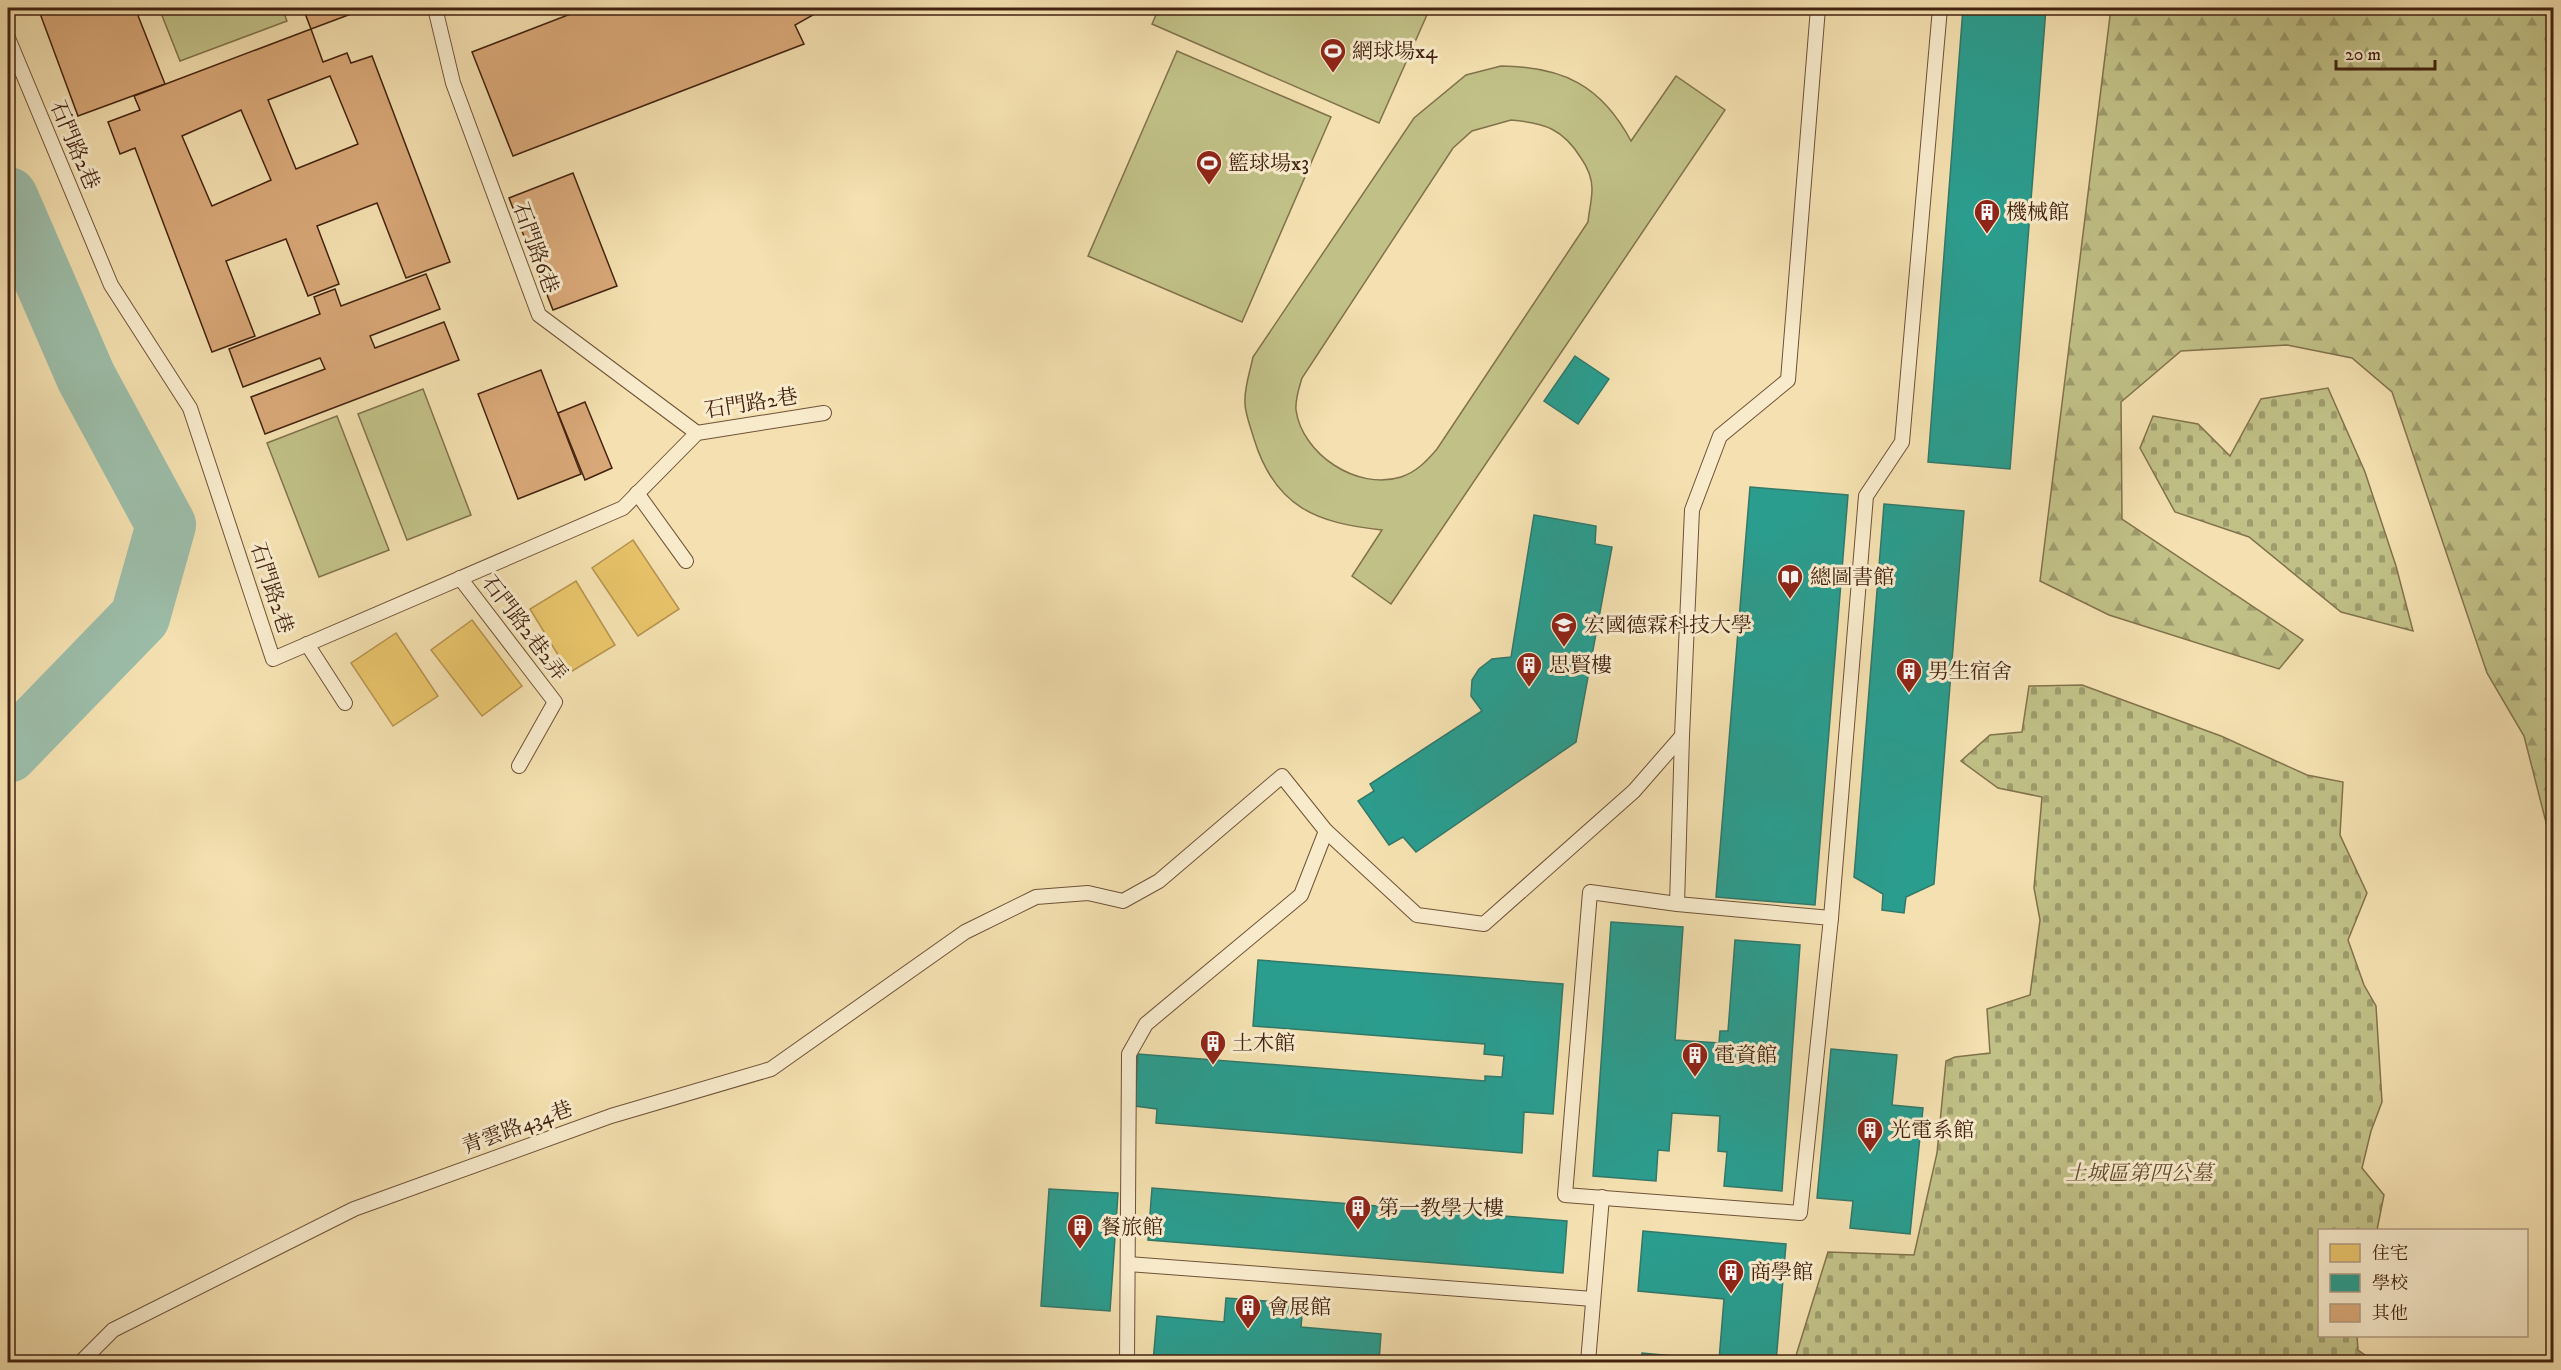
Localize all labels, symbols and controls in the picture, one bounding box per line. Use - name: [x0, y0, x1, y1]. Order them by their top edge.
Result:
- scale bar: [2336, 33, 2435, 71]
- sports icon: 網球場x4: [1318, 36, 1348, 74]
- place label: 網球場x4: [1352, 39, 1438, 65]
- text: 20 m: [2345, 44, 2381, 66]
- street label: 石門路2巷: [44, 97, 104, 194]
- sports icon: 籃球場x3: [1194, 148, 1224, 186]
- place label: 籃球場x3: [1228, 151, 1309, 177]
- building icon: 機械館: [1972, 197, 2002, 235]
- street label: 石門路6巷: [507, 199, 564, 297]
- place label: 機械館: [2006, 200, 2069, 226]
- street label: 石門路2巷: [703, 384, 800, 424]
- street label: 石門路2巷: [244, 539, 298, 637]
- library icon: 總圖書館: [1775, 562, 1805, 600]
- place label: 總圖書館: [1810, 565, 1894, 591]
- street label: 石門路2巷2弄: [476, 571, 572, 687]
- school or university icon: 宏國德霖科技大學: [1549, 610, 1579, 648]
- place label: 宏國德霖科技大學: [1584, 613, 1752, 639]
- building icon: 思賢樓: [1514, 650, 1544, 688]
- place label: 思賢樓: [1549, 653, 1612, 679]
- building icon: 男生宿舍: [1894, 656, 1924, 694]
- place label: 男生宿舍: [1928, 659, 2012, 685]
- building icon: 土木館: [1198, 1028, 1228, 1066]
- place label: 土木館: [1232, 1031, 1295, 1057]
- building icon: 電資館: [1680, 1040, 1710, 1078]
- place label: 電資館: [1714, 1043, 1777, 1069]
- street label: 青雲路434巷: [458, 1096, 576, 1160]
- building icon: 光電系館: [1855, 1115, 1885, 1153]
- place label: 光電系館: [1890, 1118, 1974, 1144]
- park label: 土城區第四公墓: [2066, 1161, 2215, 1187]
- building icon: 第一教學大樓: [1343, 1193, 1373, 1231]
- place label: 第一教學大樓: [1378, 1196, 1504, 1222]
- building icon: 餐旅館: [1065, 1212, 1095, 1250]
- place label: 餐旅館: [1100, 1215, 1163, 1241]
- legend: [2318, 1229, 2528, 1337]
- text: 住宅: [2372, 1243, 2408, 1265]
- building icon: 商學館: [1716, 1257, 1746, 1295]
- place label: 商學館: [1750, 1260, 1813, 1286]
- text: 學校: [2372, 1273, 2408, 1295]
- building icon: 會展館: [1233, 1292, 1263, 1330]
- place label: 會展館: [1268, 1295, 1331, 1321]
- text: 其他: [2372, 1303, 2408, 1325]

